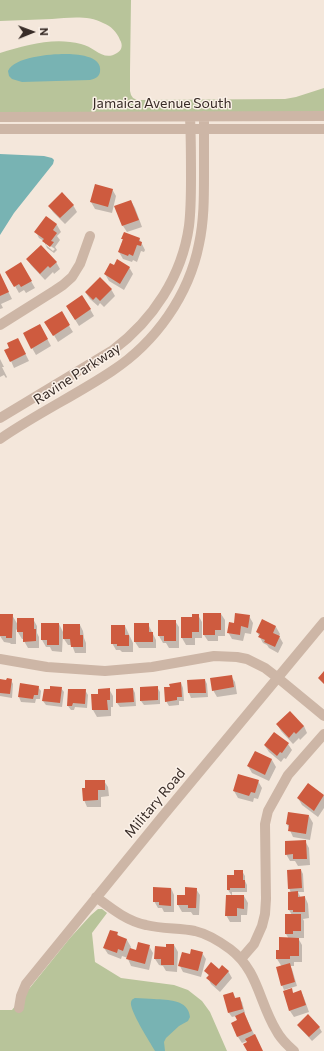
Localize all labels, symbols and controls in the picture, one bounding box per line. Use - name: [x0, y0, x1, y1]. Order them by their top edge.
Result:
- north arrow: [12, 12, 52, 52]
- text: N: [38, 28, 51, 36]
- street label: Jamaica Avenue South: [93, 95, 231, 111]
- street label: Ravine Parkway: [30, 340, 124, 408]
- street label: Military Road: [121, 765, 189, 841]

